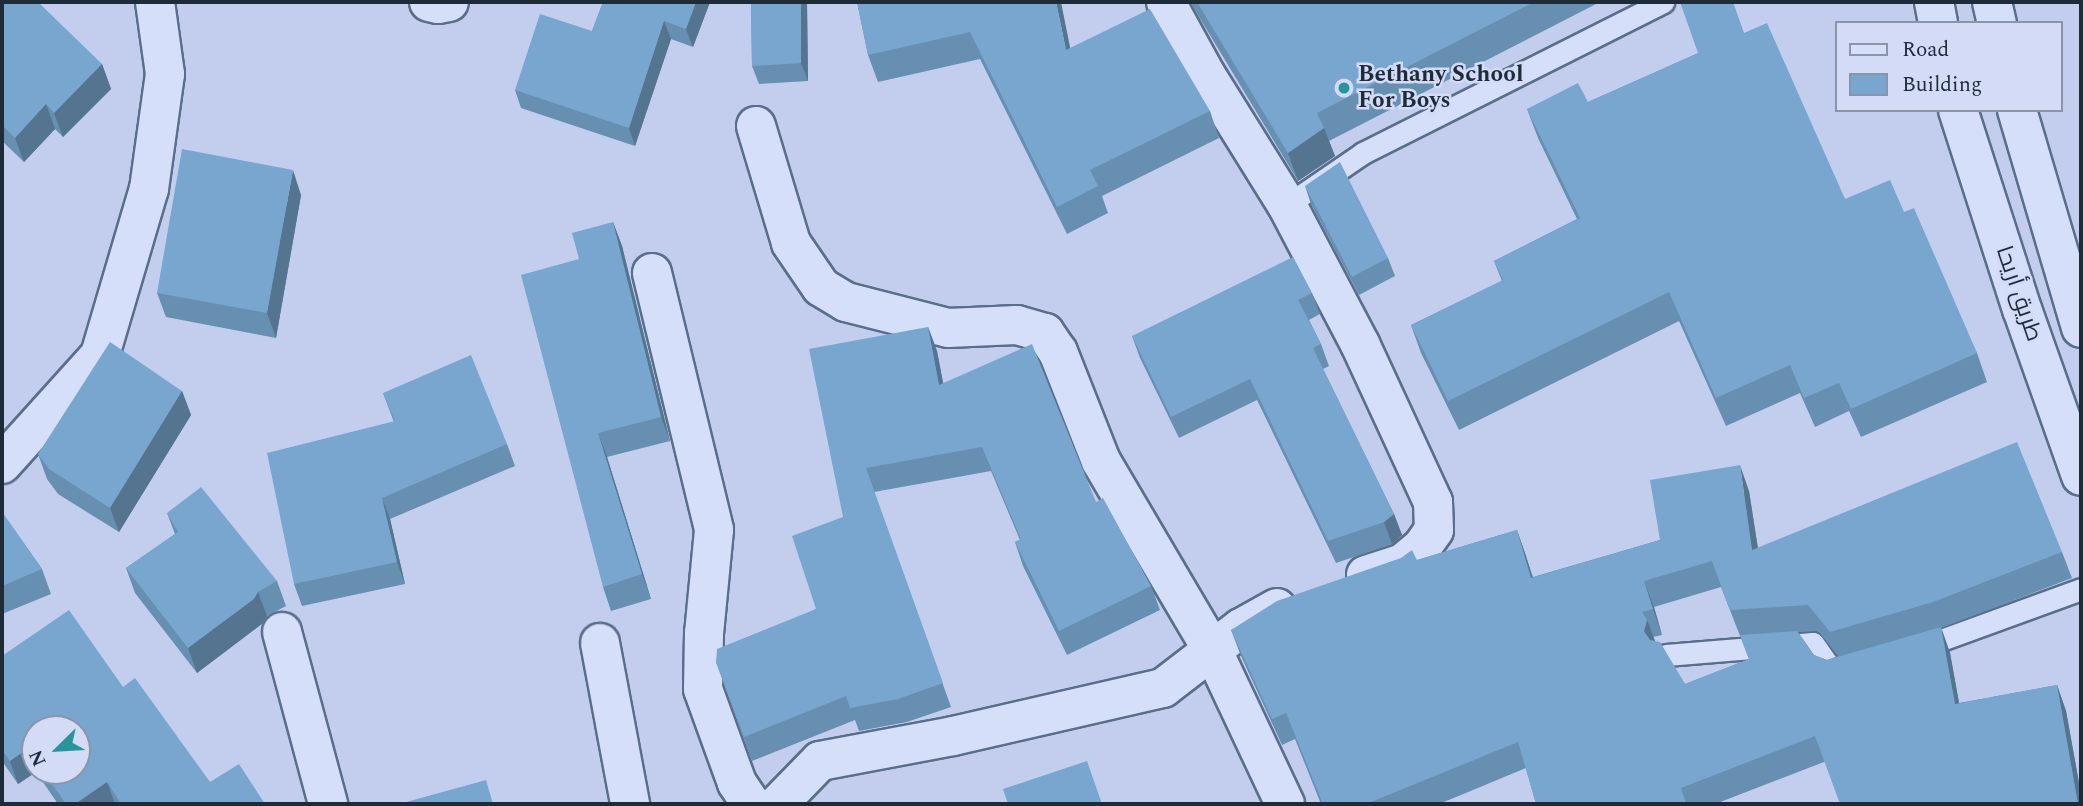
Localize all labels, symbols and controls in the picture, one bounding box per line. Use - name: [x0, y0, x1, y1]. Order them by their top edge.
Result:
- legend: [1834, 21, 2062, 112]
- text: Road: [1902, 34, 1949, 66]
- place label: Bethany School For Boys: [1358, 61, 1523, 115]
- text: Building: [1902, 69, 1982, 101]
- marker: Bethany School For Boys: [1336, 80, 1352, 96]
- street label: طريق أريحا: [1989, 243, 2047, 345]
- north arrow: [21, 715, 91, 785]
- text: N: [22, 745, 55, 771]

